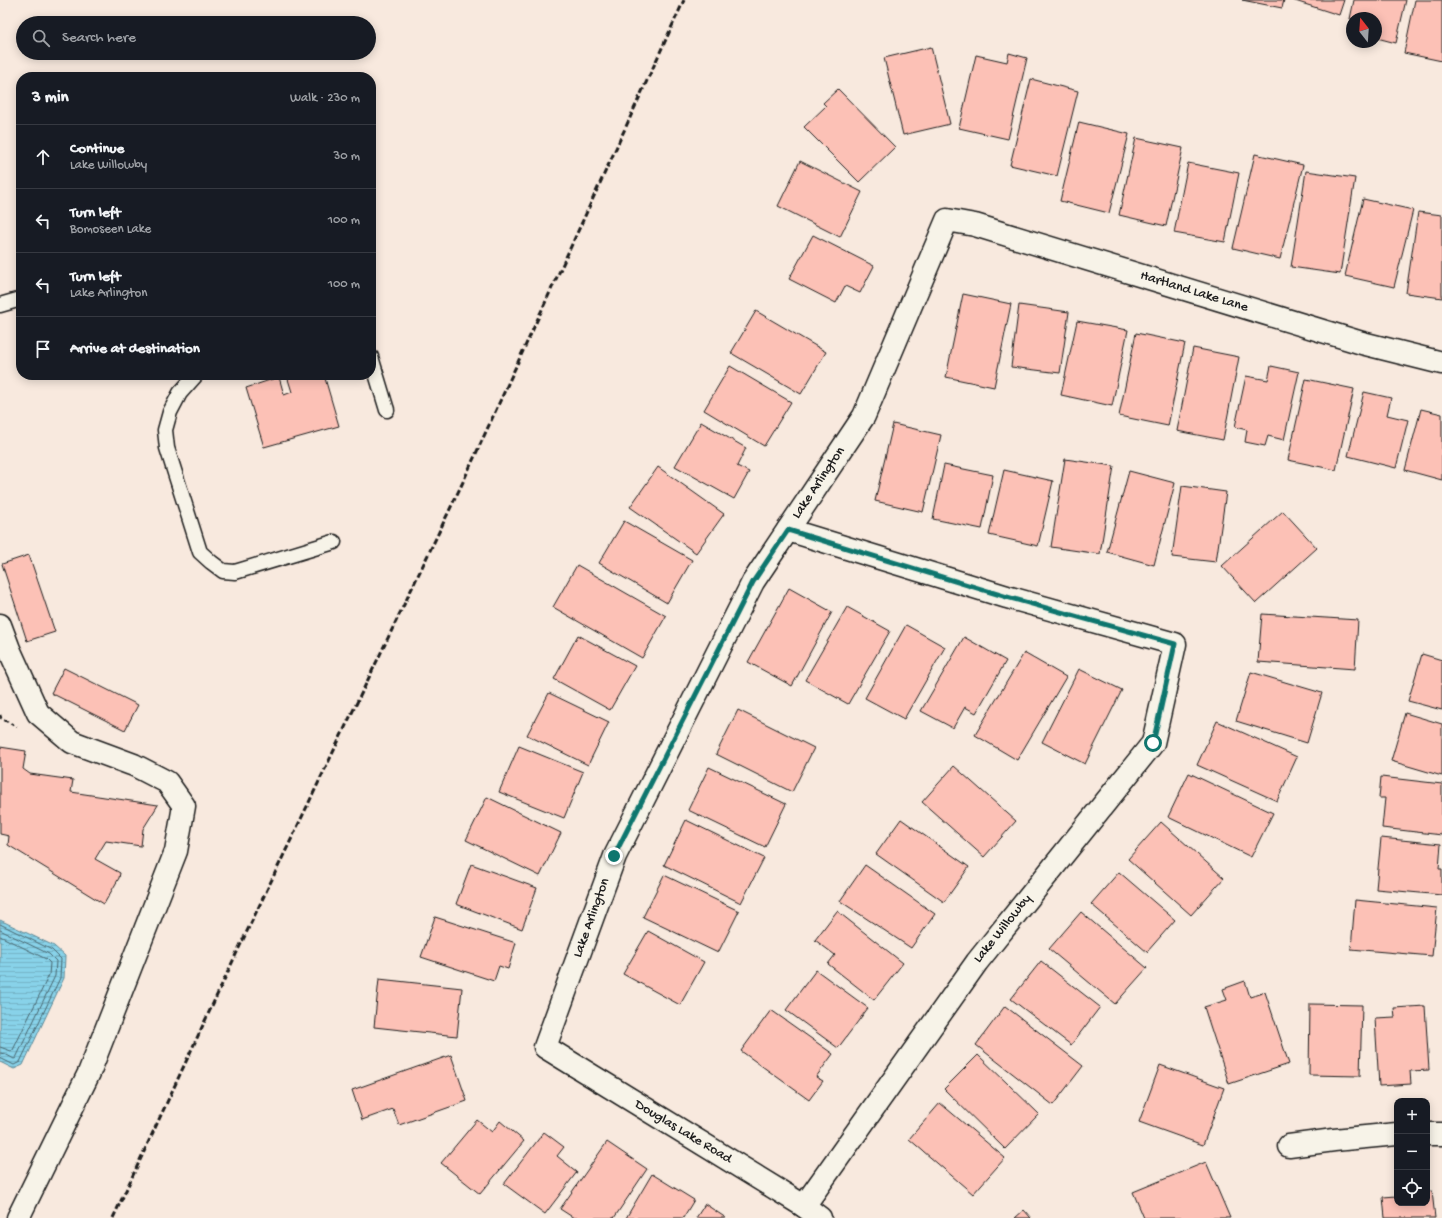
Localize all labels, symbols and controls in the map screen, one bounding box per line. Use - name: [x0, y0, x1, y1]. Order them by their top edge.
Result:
- north arrow: [1346, 12, 1382, 48]
- search box: [16, 16, 376, 60]
- icon: search: [30, 27, 52, 49]
- text: Search here: [62, 29, 136, 47]
- text: 3 min: [32, 88, 69, 108]
- text: Walk · 230 m: [290, 91, 360, 106]
- text: Continue: [70, 140, 124, 158]
- icon: ahead: [32, 146, 54, 168]
- text: 30 m: [334, 149, 360, 164]
- text: Lake Willowby: [70, 158, 147, 173]
- text: Turn left: [70, 204, 121, 222]
- icon: left: [32, 210, 54, 232]
- text: 100 m: [328, 213, 360, 228]
- text: Bomoseen Lake: [70, 222, 151, 237]
- text: Turn left: [70, 268, 121, 286]
- street label: Hartland Lake Lane: [1138, 268, 1251, 317]
- icon: left: [32, 274, 54, 296]
- text: 100 m: [328, 277, 360, 292]
- text: Lake Arlington: [70, 286, 147, 301]
- icon: arrive: [32, 338, 54, 360]
- text: Arrive at destination: [70, 340, 200, 358]
- street label: Lake Arlington: [789, 443, 850, 522]
- route start: [1144, 734, 1162, 752]
- route end: [605, 847, 623, 865]
- street label: Lake Arlington: [570, 876, 614, 960]
- street label: Lake Willowby: [970, 891, 1036, 967]
- street label: Douglas Lake Road: [630, 1096, 736, 1169]
- map controls: [1394, 1098, 1430, 1206]
- button: +: [1394, 1098, 1430, 1134]
- button: −: [1394, 1134, 1430, 1170]
- button: locate: [1394, 1170, 1430, 1206]

